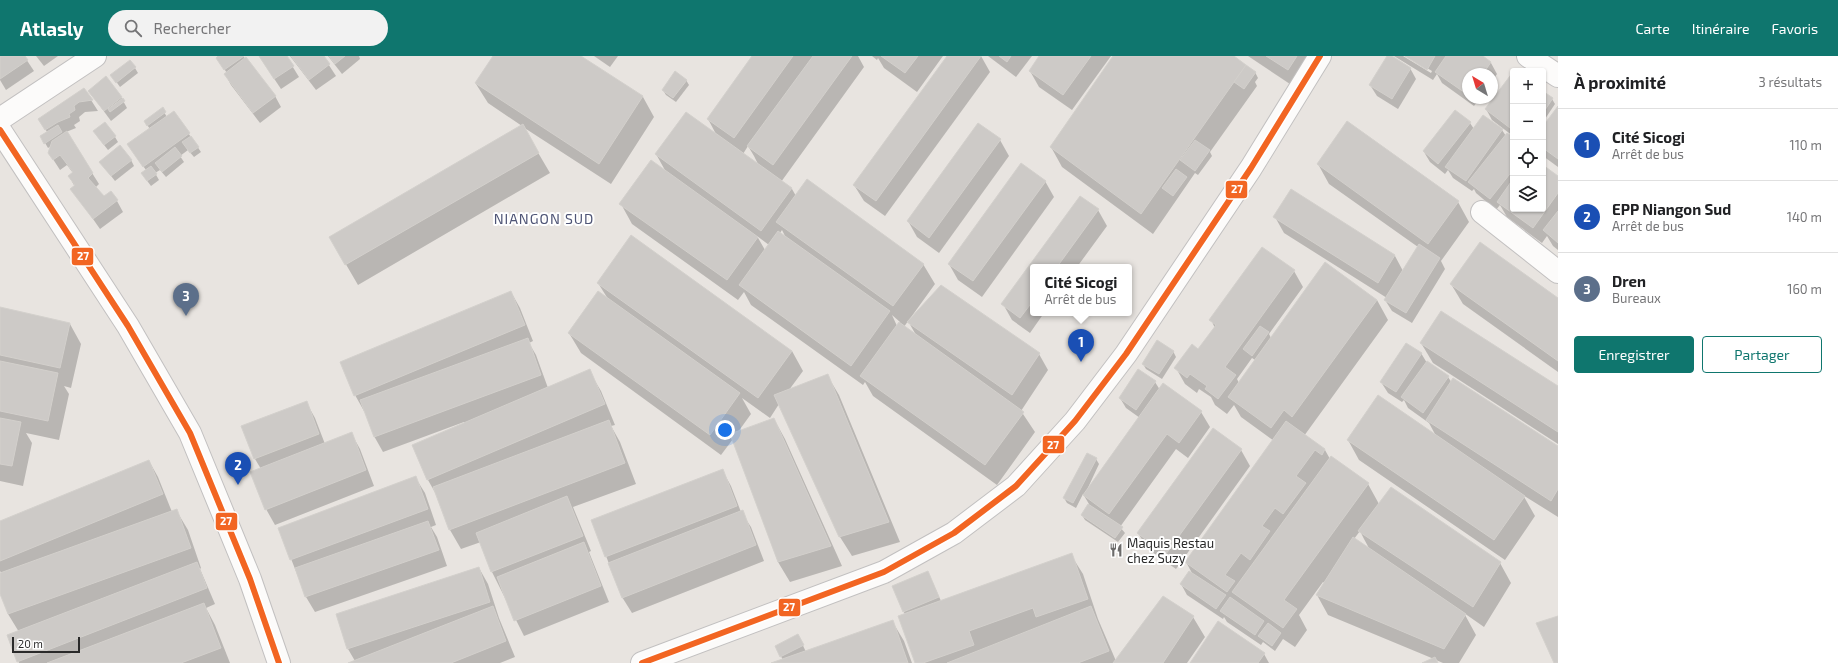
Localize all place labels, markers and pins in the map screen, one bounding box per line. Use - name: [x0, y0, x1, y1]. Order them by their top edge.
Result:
- pin: 3: [173, 283, 199, 316]
- pin: 1: [1068, 329, 1094, 362]
- pin: 2: [225, 452, 251, 485]
- place label: Maquis Restau chez Suzy: [1127, 535, 1214, 566]
- restaurant icon: Maquis Restau chez Suzy: [1108, 542, 1124, 558]

